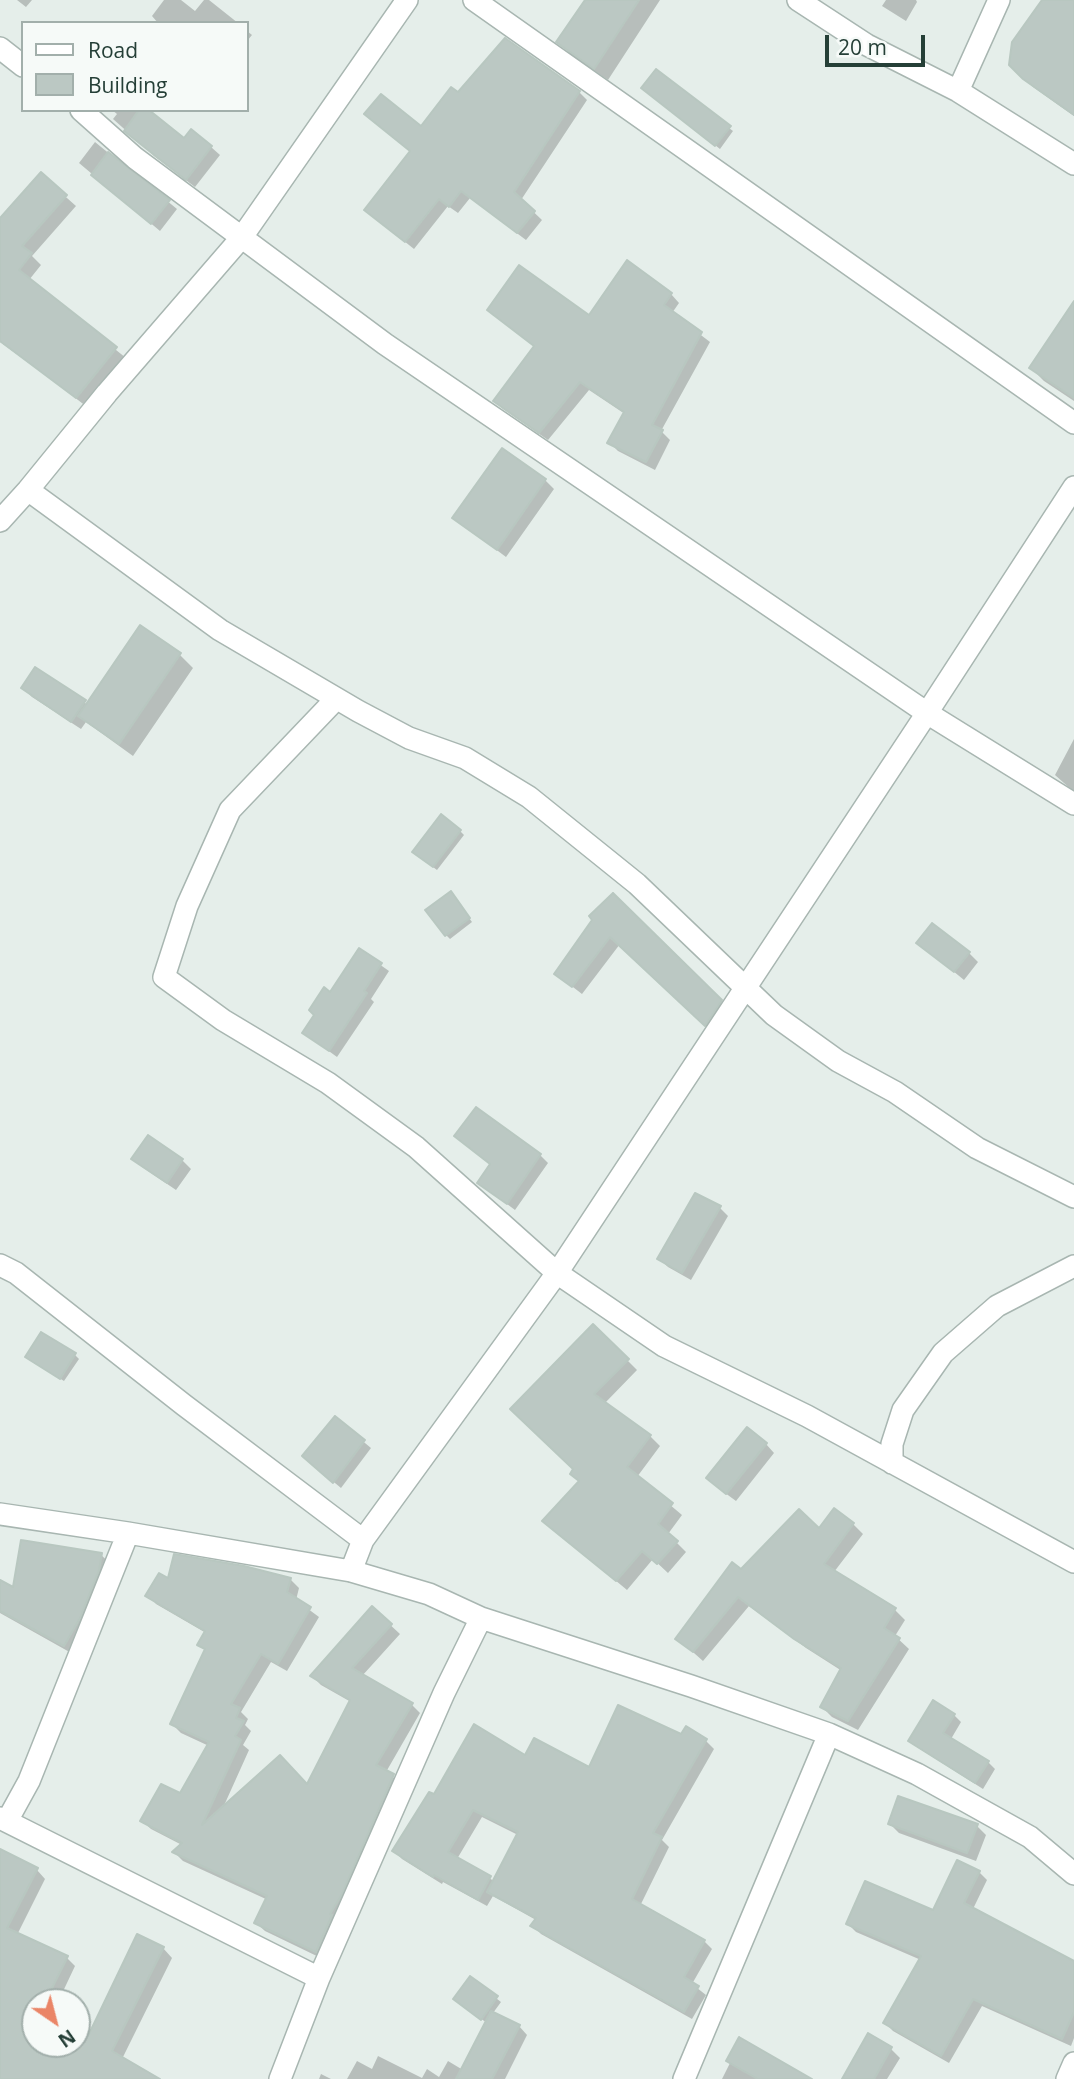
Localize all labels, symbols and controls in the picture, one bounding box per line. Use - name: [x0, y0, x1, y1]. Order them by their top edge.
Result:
- legend: [21, 21, 248, 112]
- scale bar: [829, 21, 929, 65]
- text: 20 m: [838, 33, 887, 61]
- text: Road: [88, 36, 138, 64]
- text: Building: [88, 71, 167, 99]
- north arrow: [21, 1988, 91, 2058]
- text: N: [53, 2023, 81, 2054]

